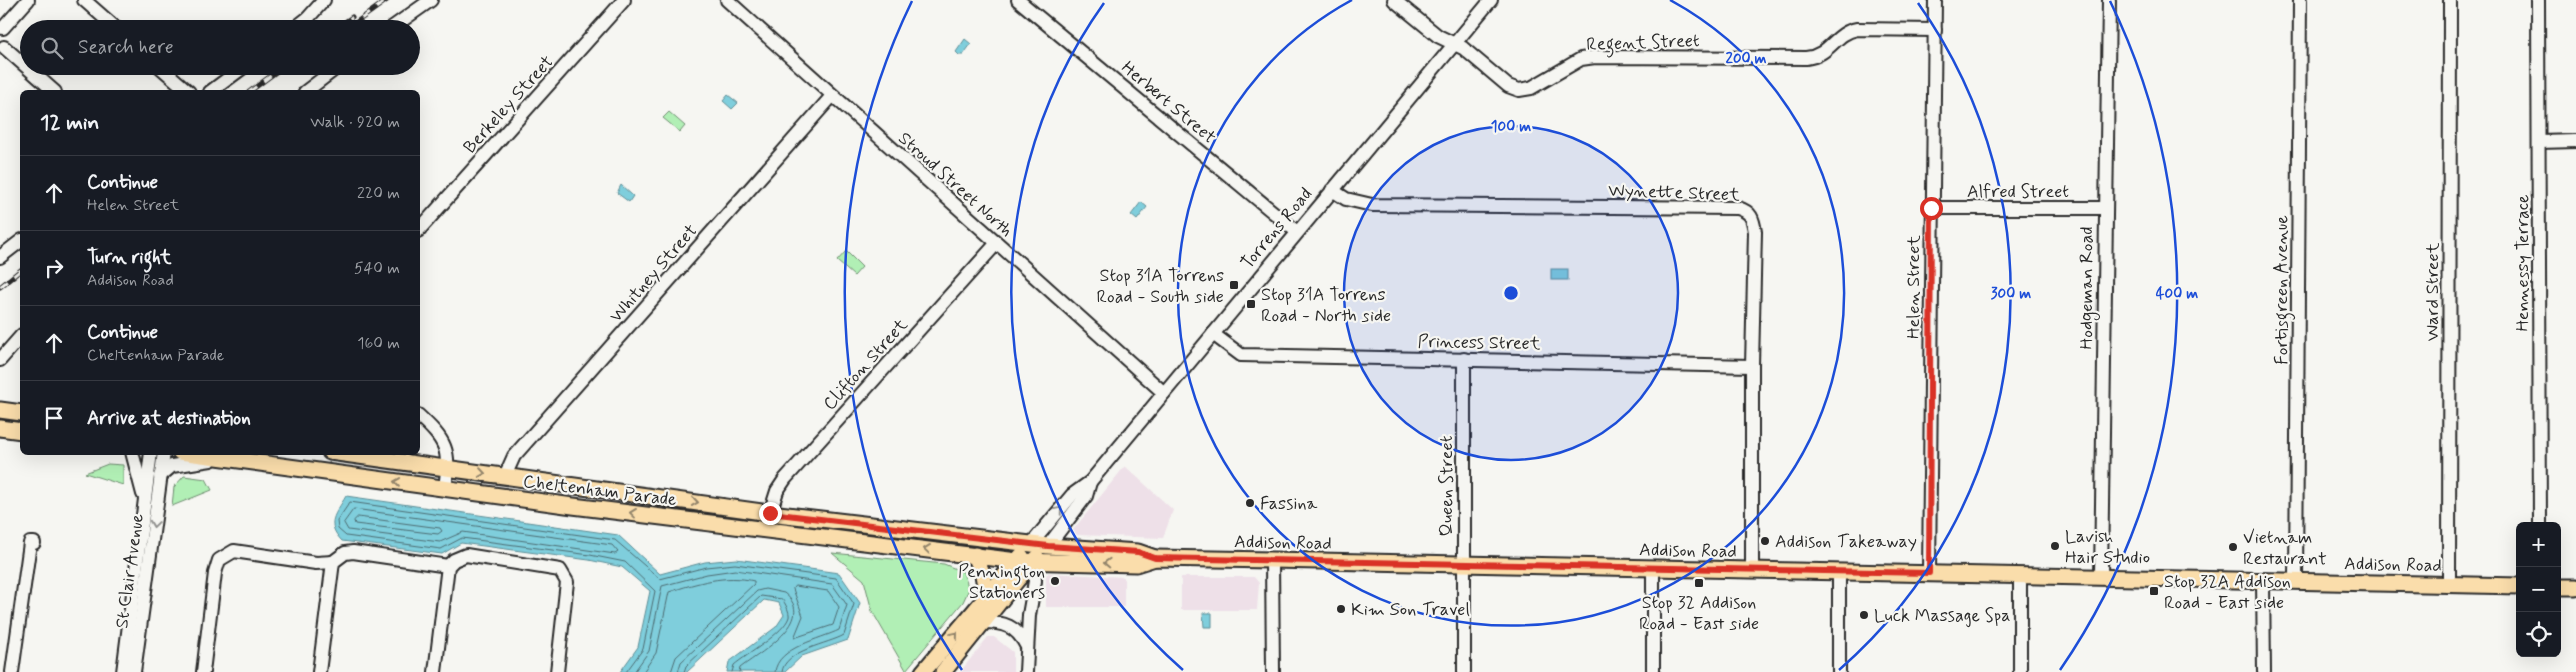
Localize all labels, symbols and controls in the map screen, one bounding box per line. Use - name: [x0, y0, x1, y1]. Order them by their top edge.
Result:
- search box: [20, 20, 420, 75]
- street label: Regent Street: [1586, 29, 1700, 59]
- icon: search: [38, 34, 66, 62]
- text: Search here: [78, 35, 174, 60]
- text: 200 m: [1726, 49, 1767, 69]
- street label: Berkeley Street: [458, 50, 559, 159]
- street label: Herbert Street: [1116, 56, 1221, 149]
- text: 12 min: [40, 109, 99, 137]
- text: Walk · 920 m: [310, 112, 400, 133]
- text: 100 m: [1491, 117, 1531, 137]
- street label: Stroud Street North: [893, 127, 1018, 243]
- text: Continue: [87, 170, 158, 195]
- icon: ahead: [40, 179, 68, 207]
- street label: Wynette Street: [1608, 179, 1740, 207]
- street label: Alfred Street: [1967, 180, 2069, 204]
- text: 220 m: [357, 183, 400, 204]
- street label: Torrens Road: [1236, 183, 1318, 274]
- street label: Hennessy Terrace: [2511, 194, 2535, 332]
- text: Helen Street: [87, 195, 179, 216]
- route start: [1920, 197, 1943, 220]
- street label: Fortisgreen Avenue: [2270, 215, 2296, 365]
- street label: Whitney Street: [605, 220, 703, 328]
- street label: Hodgeman Road: [2075, 226, 2100, 350]
- street label: Helen Street: [1902, 235, 1926, 339]
- street label: Ward Street: [2421, 242, 2445, 341]
- text: Turn right: [87, 245, 171, 270]
- icon: right: [40, 254, 68, 282]
- text: 540 m: [354, 258, 400, 279]
- place label: Stop 31A Torrens Road - South side: [1097, 264, 1224, 309]
- text: Addison Road: [87, 270, 174, 291]
- marker: Stop 31A Torrens Road - South side: [1228, 279, 1240, 291]
- place label: Stop 31A Torrens Road - North side: [1261, 283, 1391, 328]
- centre of rings: [1502, 284, 1520, 302]
- text: 300 m: [1991, 284, 2031, 304]
- text: 400 m: [2156, 284, 2198, 304]
- marker: Stop 31A Torrens Road - North side: [1245, 298, 1257, 310]
- street label: Clifton Street: [818, 313, 914, 416]
- text: Continue: [87, 320, 158, 345]
- icon: ahead: [40, 329, 68, 357]
- street label: Princess Street: [1417, 330, 1541, 356]
- text: 160 m: [357, 333, 400, 354]
- text: Cheltenham Parade: [87, 345, 224, 366]
- icon: arrive: [40, 404, 68, 432]
- text: Arrive at destination: [87, 406, 251, 431]
- street label: Queen Street: [1435, 435, 1459, 536]
- one-way arrow: [478, 467, 486, 478]
- street label: Cheltenham Parade: [522, 470, 678, 512]
- one-way arrow: [392, 477, 400, 488]
- place label: Fassina: [1260, 492, 1317, 516]
- one-way arrow: [691, 497, 699, 507]
- marker: Fassina: [1244, 497, 1256, 509]
- route end: [759, 502, 782, 525]
- one-way arrow: [1053, 507, 1062, 516]
- one-way arrow: [628, 508, 636, 519]
- street label: St Clair Avenue: [110, 512, 150, 630]
- one-way arrow: [149, 519, 159, 528]
- map controls: [2516, 522, 2561, 657]
- button: +: [2516, 522, 2561, 567]
- place label: Lavish Hair Studio: [2065, 525, 2150, 570]
- place label: Vietnam Restaurant: [2243, 526, 2327, 571]
- street label: Addison Road: [1234, 530, 1332, 556]
- place label: Addison Takeaway: [1775, 530, 1917, 554]
- marker: Addison Takeaway: [1759, 535, 1771, 547]
- street label: Addison Road: [1639, 538, 1737, 564]
- marker: Lavish Hair Studio: [2049, 540, 2061, 552]
- marker: Vietnam Restaurant: [2227, 541, 2239, 553]
- one-way arrow: [923, 544, 931, 555]
- street label: Addison Road: [2344, 552, 2442, 578]
- one-way arrow: [1103, 558, 1110, 568]
- place label: Pennington Stationers: [958, 560, 1045, 605]
- button: −: [2516, 567, 2561, 612]
- place label: Stop 32A Addison Road - East side: [2164, 570, 2291, 615]
- marker: Pennington Stationers: [1049, 575, 1061, 587]
- marker: Stop 32 Addison Road - East side: [1693, 577, 1705, 589]
- marker: Stop 32A Addison Road - East side: [2148, 585, 2160, 597]
- place label: Stop 32 Addison Road - East side: [1639, 591, 1759, 636]
- place label: Kim Son Travel: [1351, 598, 1470, 622]
- marker: Kim Son Travel: [1335, 603, 1347, 615]
- place label: Luck Massage Spa: [1874, 604, 2010, 628]
- marker: Luck Massage Spa: [1858, 609, 1870, 621]
- button: locate: [2516, 612, 2561, 657]
- one-way arrow: [949, 631, 958, 640]

